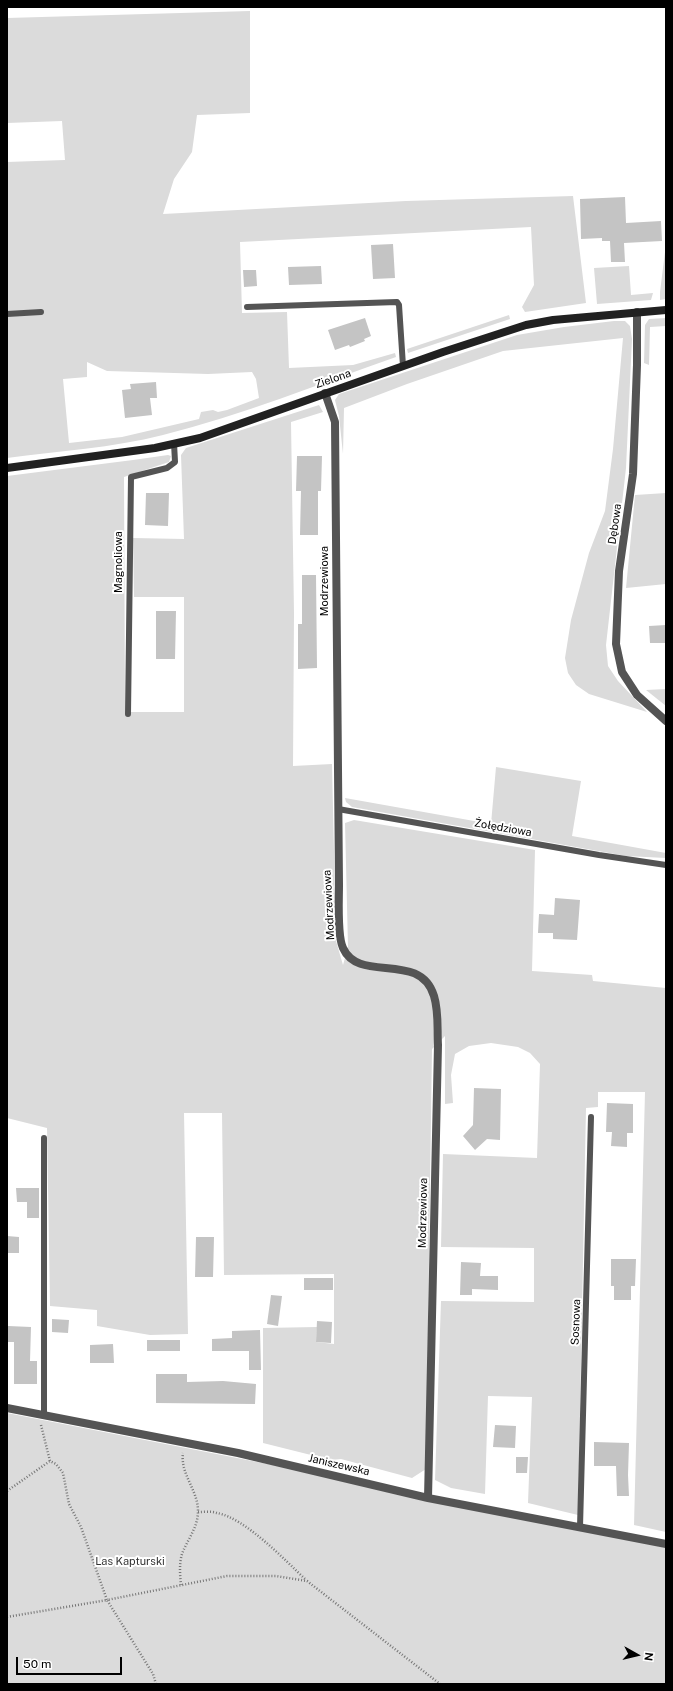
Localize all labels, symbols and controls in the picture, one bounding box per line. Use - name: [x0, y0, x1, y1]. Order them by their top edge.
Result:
- street label: Zielona: [313, 367, 353, 391]
- street label: Dębowa: [606, 503, 624, 545]
- street label: Magnoliowa: [112, 531, 126, 593]
- street label: Modrzewiowa: [318, 546, 332, 616]
- street label: Żołędziowa: [473, 816, 533, 840]
- street label: Modrzewiowa: [321, 870, 337, 940]
- street label: Modrzewiowa: [416, 1178, 430, 1248]
- street label: Sosnowa: [569, 1299, 583, 1345]
- street label: Janiszewska: [307, 1452, 371, 1478]
- park label: Las Kapturski: [95, 1555, 165, 1569]
- north arrow: [617, 1635, 657, 1675]
- scale bar: [18, 1649, 124, 1675]
- text: N: [642, 1652, 655, 1662]
- text: 50 m: [23, 1657, 51, 1671]

